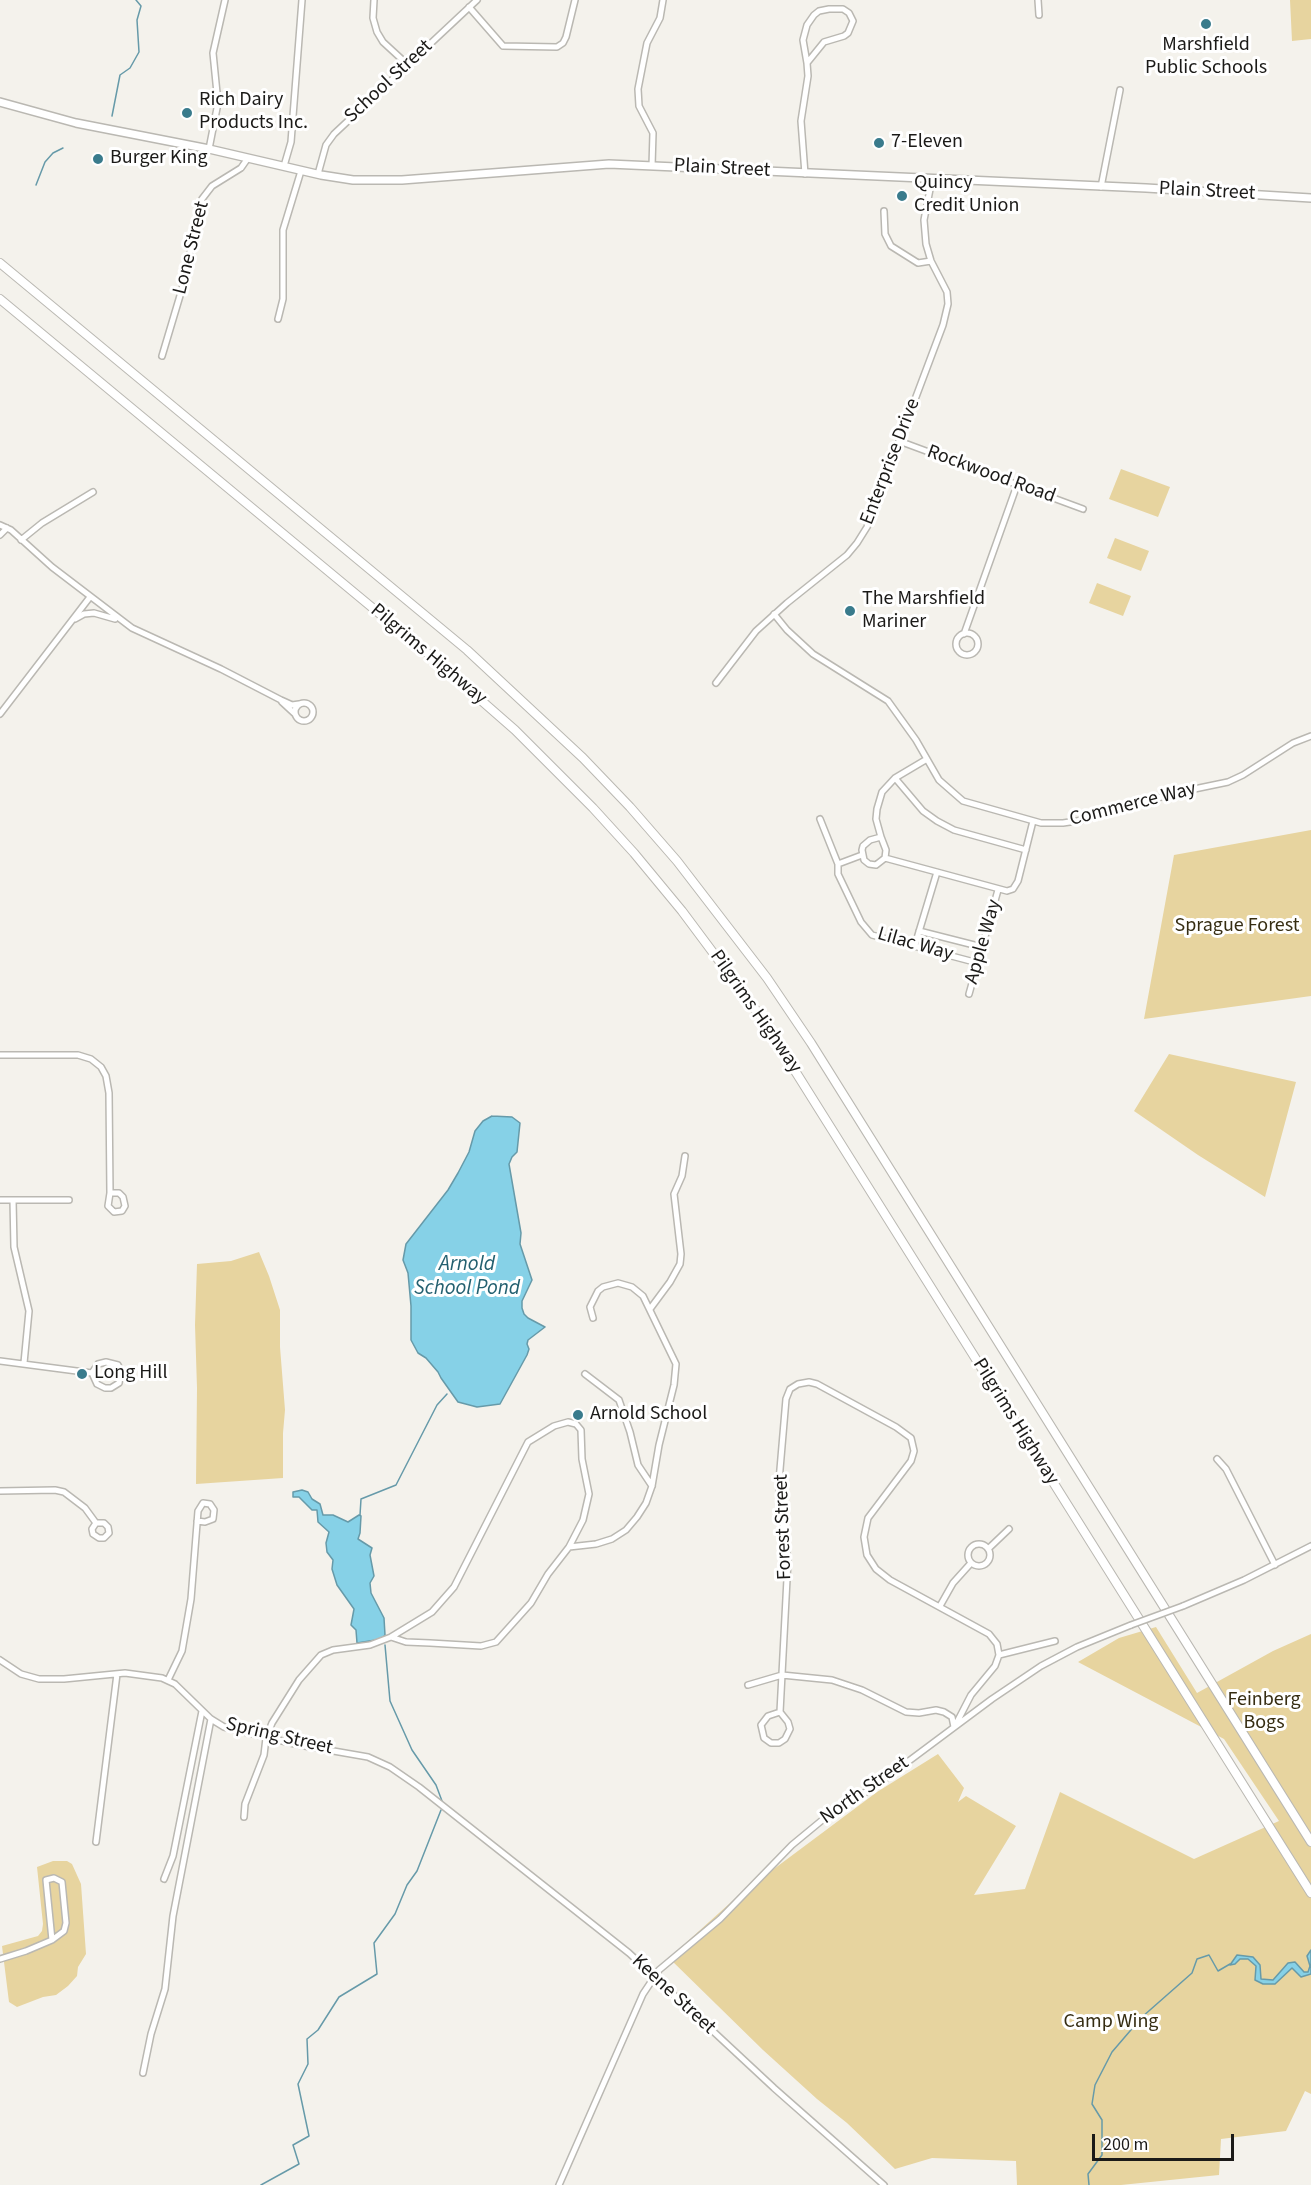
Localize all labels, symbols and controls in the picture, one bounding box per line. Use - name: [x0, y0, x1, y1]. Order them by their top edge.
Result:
- marker: Marshfield Public Schools: [1199, 17, 1213, 31]
- place label: Marshfield Public Schools: [1145, 34, 1267, 81]
- street label: School Street: [340, 35, 438, 129]
- place label: Rich Dairy Products Inc.: [199, 89, 308, 136]
- marker: Rich Dairy Products Inc.: [180, 106, 194, 120]
- place label: 7-Eleven: [891, 131, 963, 155]
- marker: 7-Eleven: [872, 136, 886, 150]
- place label: Burger King: [110, 147, 208, 171]
- marker: Burger King: [91, 152, 105, 166]
- street label: Plain Street: [673, 154, 771, 184]
- place label: Quincy Credit Union: [914, 172, 1019, 219]
- street label: Plain Street: [1158, 177, 1256, 207]
- marker: Quincy Credit Union: [895, 189, 909, 203]
- street label: Lone Street: [169, 199, 215, 297]
- street label: Enterprise Drive: [856, 395, 926, 529]
- street label: Rockwood Road: [923, 441, 1059, 509]
- place label: The Marshfield Mariner: [862, 588, 985, 635]
- street label: Pilgrims Highway: [365, 599, 491, 711]
- marker: The Marshfield Mariner: [843, 604, 857, 618]
- street label: Commerce Way: [1067, 778, 1199, 832]
- street label: Apple Way: [960, 897, 1008, 987]
- park label: Sprague Forest: [1174, 915, 1300, 939]
- street label: Lilac Way: [874, 923, 956, 967]
- street label: Pilgrims Highway: [704, 946, 806, 1078]
- water label: Arnold School Pond: [414, 1252, 520, 1302]
- street label: Pilgrims Highway: [966, 1354, 1064, 1490]
- place label: Long Hill: [94, 1362, 168, 1386]
- marker: Long Hill: [75, 1367, 89, 1381]
- place label: Arnold School: [590, 1403, 707, 1427]
- marker: Arnold School: [571, 1408, 585, 1422]
- street label: Forest Street: [770, 1474, 798, 1580]
- park label: Feinberg Bogs: [1227, 1689, 1301, 1736]
- street label: Spring Street: [223, 1713, 335, 1761]
- street label: North Street: [816, 1752, 914, 1830]
- street label: Keene Street: [626, 1950, 720, 2040]
- park label: Camp Wing: [1064, 2011, 1158, 2035]
- scale bar: [1095, 2122, 1238, 2160]
- text: 200 m: [1103, 2132, 1148, 2157]

